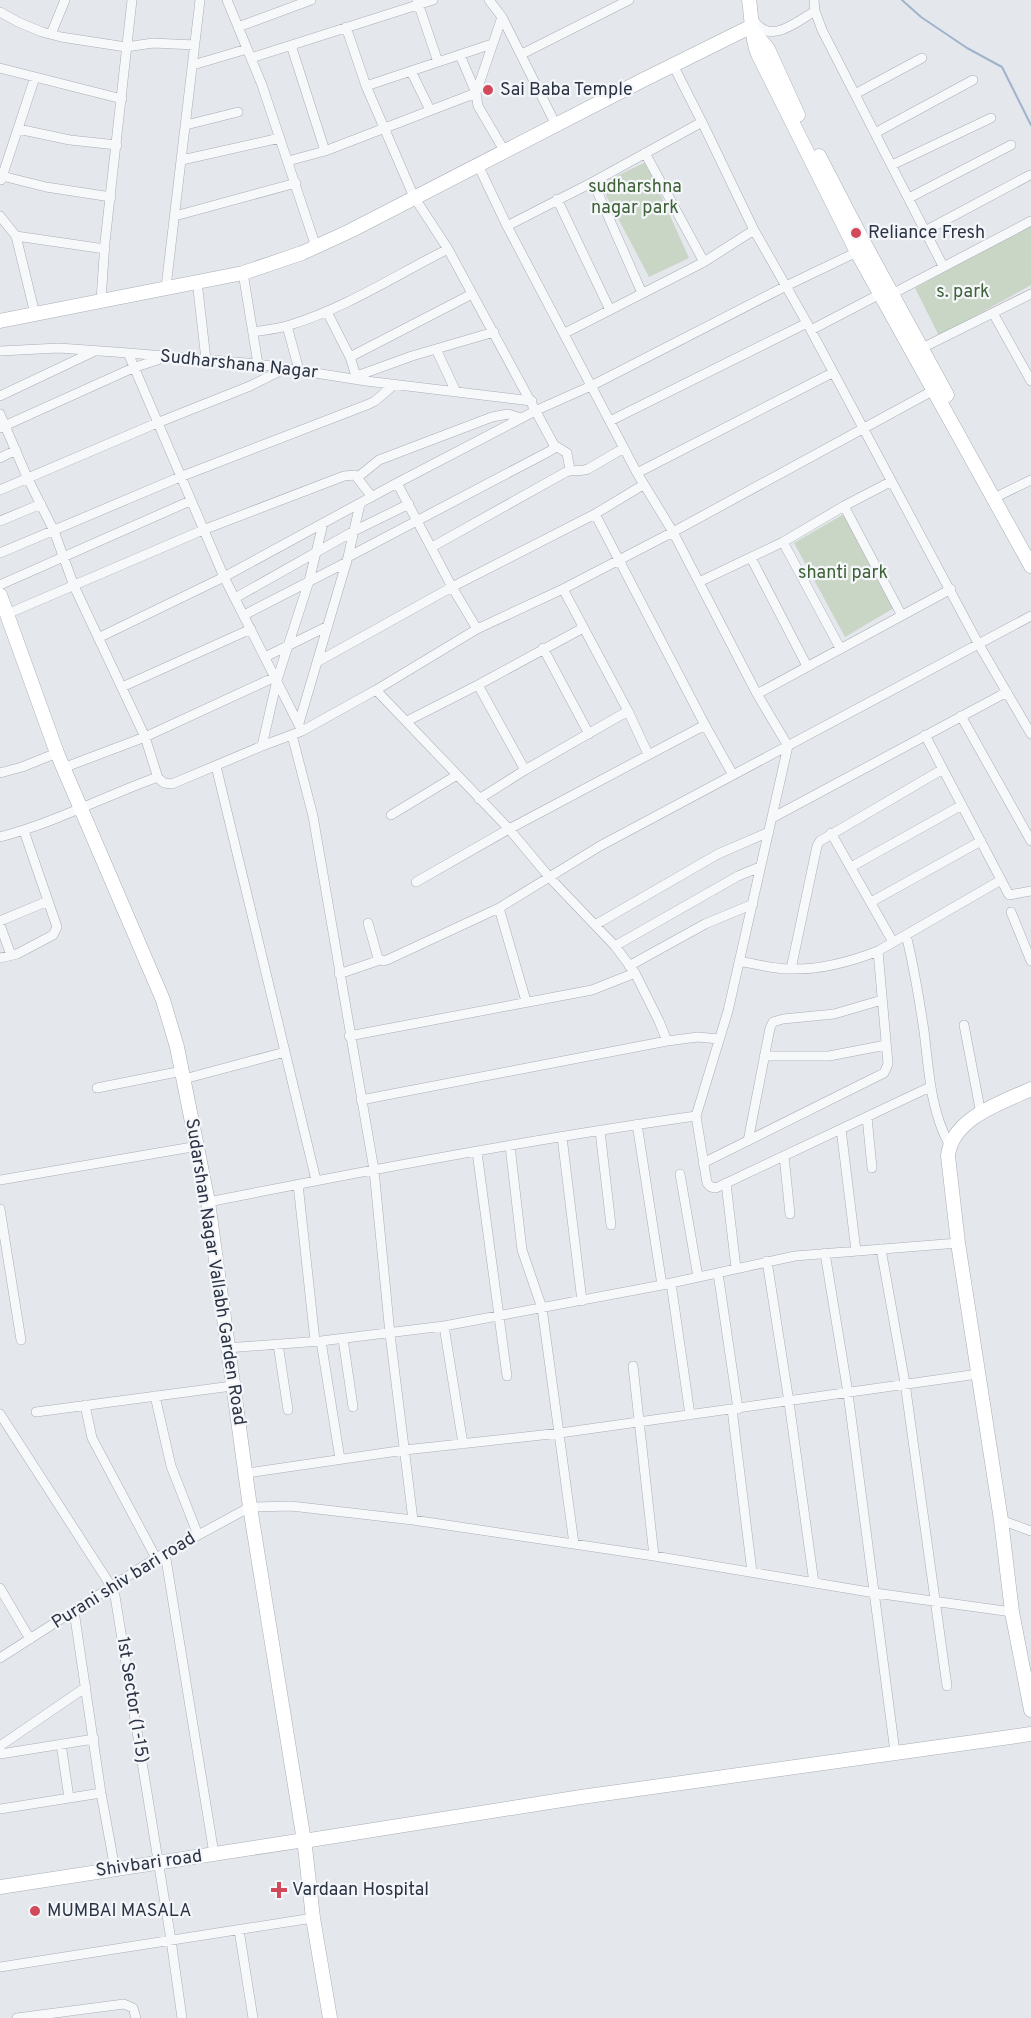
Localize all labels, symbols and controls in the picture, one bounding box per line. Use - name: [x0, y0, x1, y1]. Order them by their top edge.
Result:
- place label: Sai Baba Temple: [500, 79, 633, 102]
- marker: Sai Baba Temple: [481, 83, 495, 97]
- park label: sudharshna nagar park: [588, 176, 682, 220]
- place label: Reliance Fresh: [868, 222, 985, 245]
- marker: Reliance Fresh: [849, 226, 863, 240]
- park label: s. park: [936, 281, 990, 304]
- street label: Sudharshana Nagar: [159, 345, 319, 385]
- park label: shanti park: [798, 562, 888, 585]
- street label: Sudarshan Nagar Vallabh Garden Road: [179, 1117, 251, 1427]
- street label: Purani shiv bari road: [48, 1527, 200, 1635]
- street label: 1st Sector (1-15): [111, 1635, 153, 1765]
- street label: Shivbari road: [94, 1845, 204, 1883]
- place label: Vardaan Hospital: [292, 1879, 429, 1902]
- marker: Vardaan Hospital: [270, 1881, 288, 1899]
- place label: MUMBAI MASALA: [47, 1900, 191, 1923]
- marker: MUMBAI MASALA: [28, 1904, 42, 1918]

